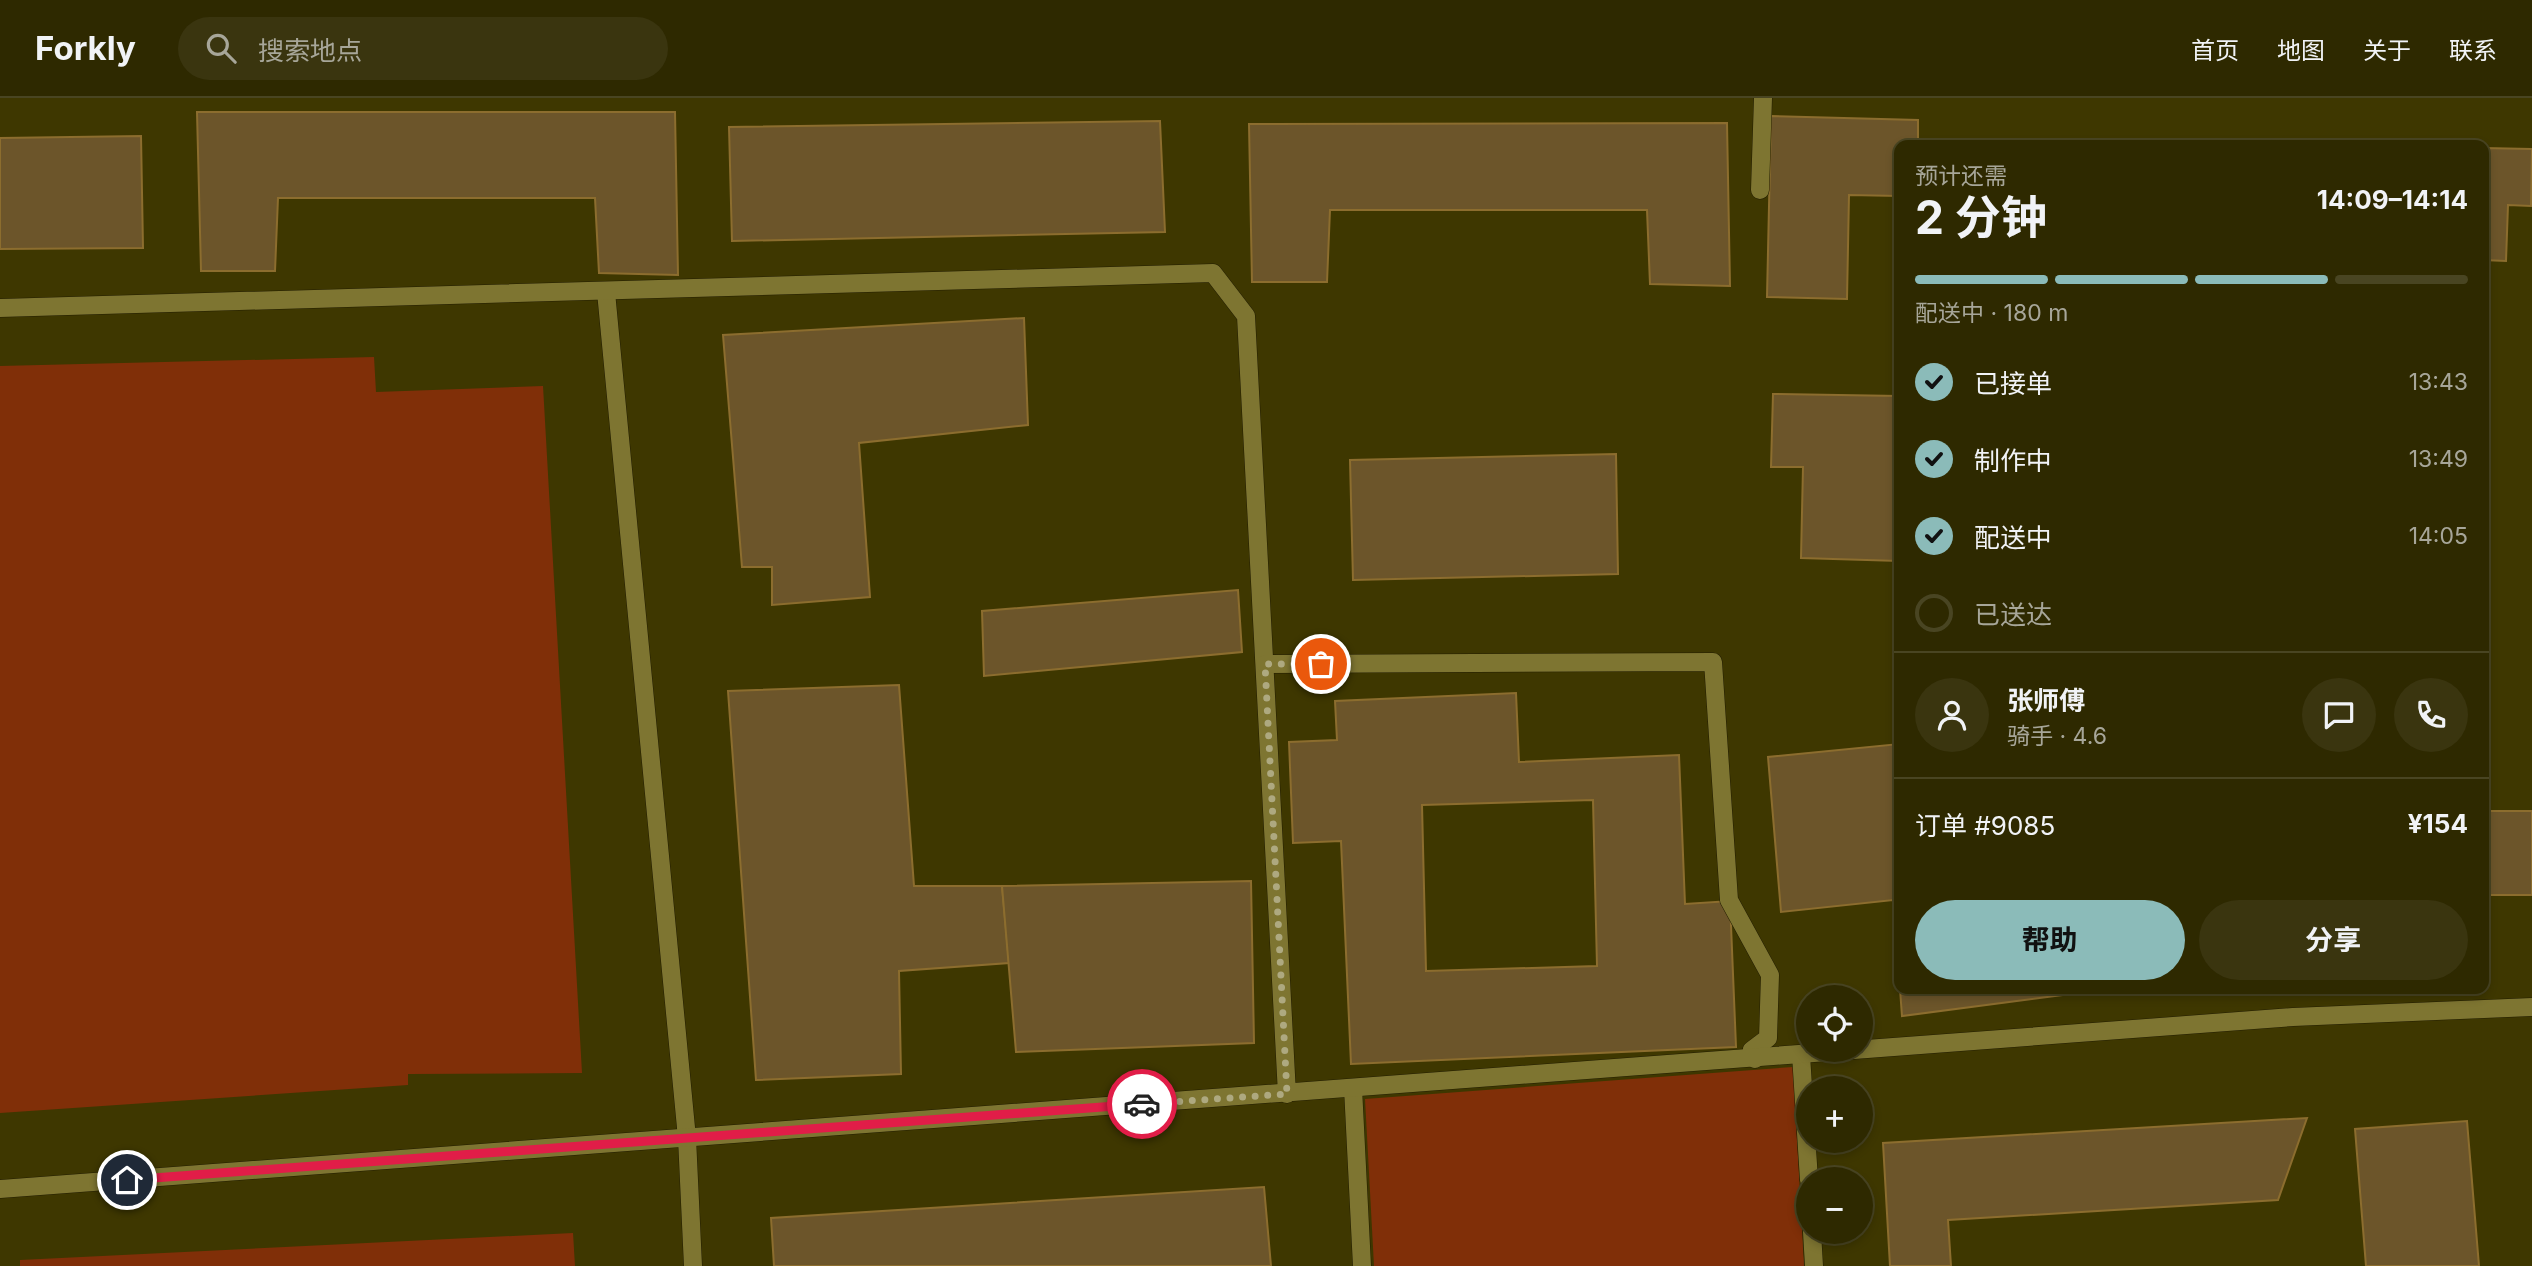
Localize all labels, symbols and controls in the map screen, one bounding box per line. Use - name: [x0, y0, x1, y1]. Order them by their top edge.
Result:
- search box: [178, 17, 668, 80]
- text: Forkly: [35, 28, 136, 68]
- icon: search: [202, 29, 240, 67]
- text: 搜索地点: [258, 35, 362, 66]
- text: 首页: [2191, 36, 2239, 65]
- text: 地图: [2277, 36, 2325, 65]
- text: 关于: [2363, 36, 2411, 65]
- text: 联系: [2449, 36, 2497, 65]
- text: 预计还需: [1915, 162, 2007, 190]
- text: 14:09–14:14: [2317, 184, 2468, 215]
- text: 2 分钟: [1915, 189, 2047, 245]
- text: 配送中 · 180 m: [1915, 299, 2068, 327]
- icon: check: [1915, 363, 1953, 401]
- text: 已接单: [1974, 368, 2052, 399]
- text: 13:43: [2409, 368, 2468, 396]
- icon: check: [1915, 440, 1953, 478]
- text: 制作中: [1974, 445, 2052, 476]
- text: 13:49: [2409, 445, 2468, 473]
- icon: check: [1915, 517, 1953, 555]
- text: 配送中: [1974, 522, 2052, 553]
- text: 14:05: [2409, 522, 2468, 550]
- text: 已送达: [1974, 599, 2052, 630]
- pin: [1291, 634, 1351, 694]
- icon: bag: [1302, 645, 1340, 683]
- button: person: [1915, 678, 1989, 752]
- button: chat: [2302, 678, 2376, 752]
- button: phone: [2394, 678, 2468, 752]
- text: 张师傅: [2007, 685, 2085, 716]
- text: 骑手 · 4.6: [2007, 722, 2107, 750]
- text: ¥154: [2408, 808, 2468, 839]
- text: 订单 #9085: [1915, 810, 2055, 841]
- button: 帮助: [1915, 900, 2185, 980]
- button: 分享: [2199, 900, 2468, 980]
- map controls: [1796, 985, 1873, 1244]
- button: locate: [1796, 985, 1873, 1062]
- courier: [1107, 1069, 1177, 1139]
- button: +: [1796, 1076, 1873, 1153]
- icon: car: [1123, 1085, 1161, 1123]
- pin: [97, 1150, 157, 1210]
- icon: home: [108, 1161, 146, 1199]
- button: −: [1796, 1167, 1873, 1244]

